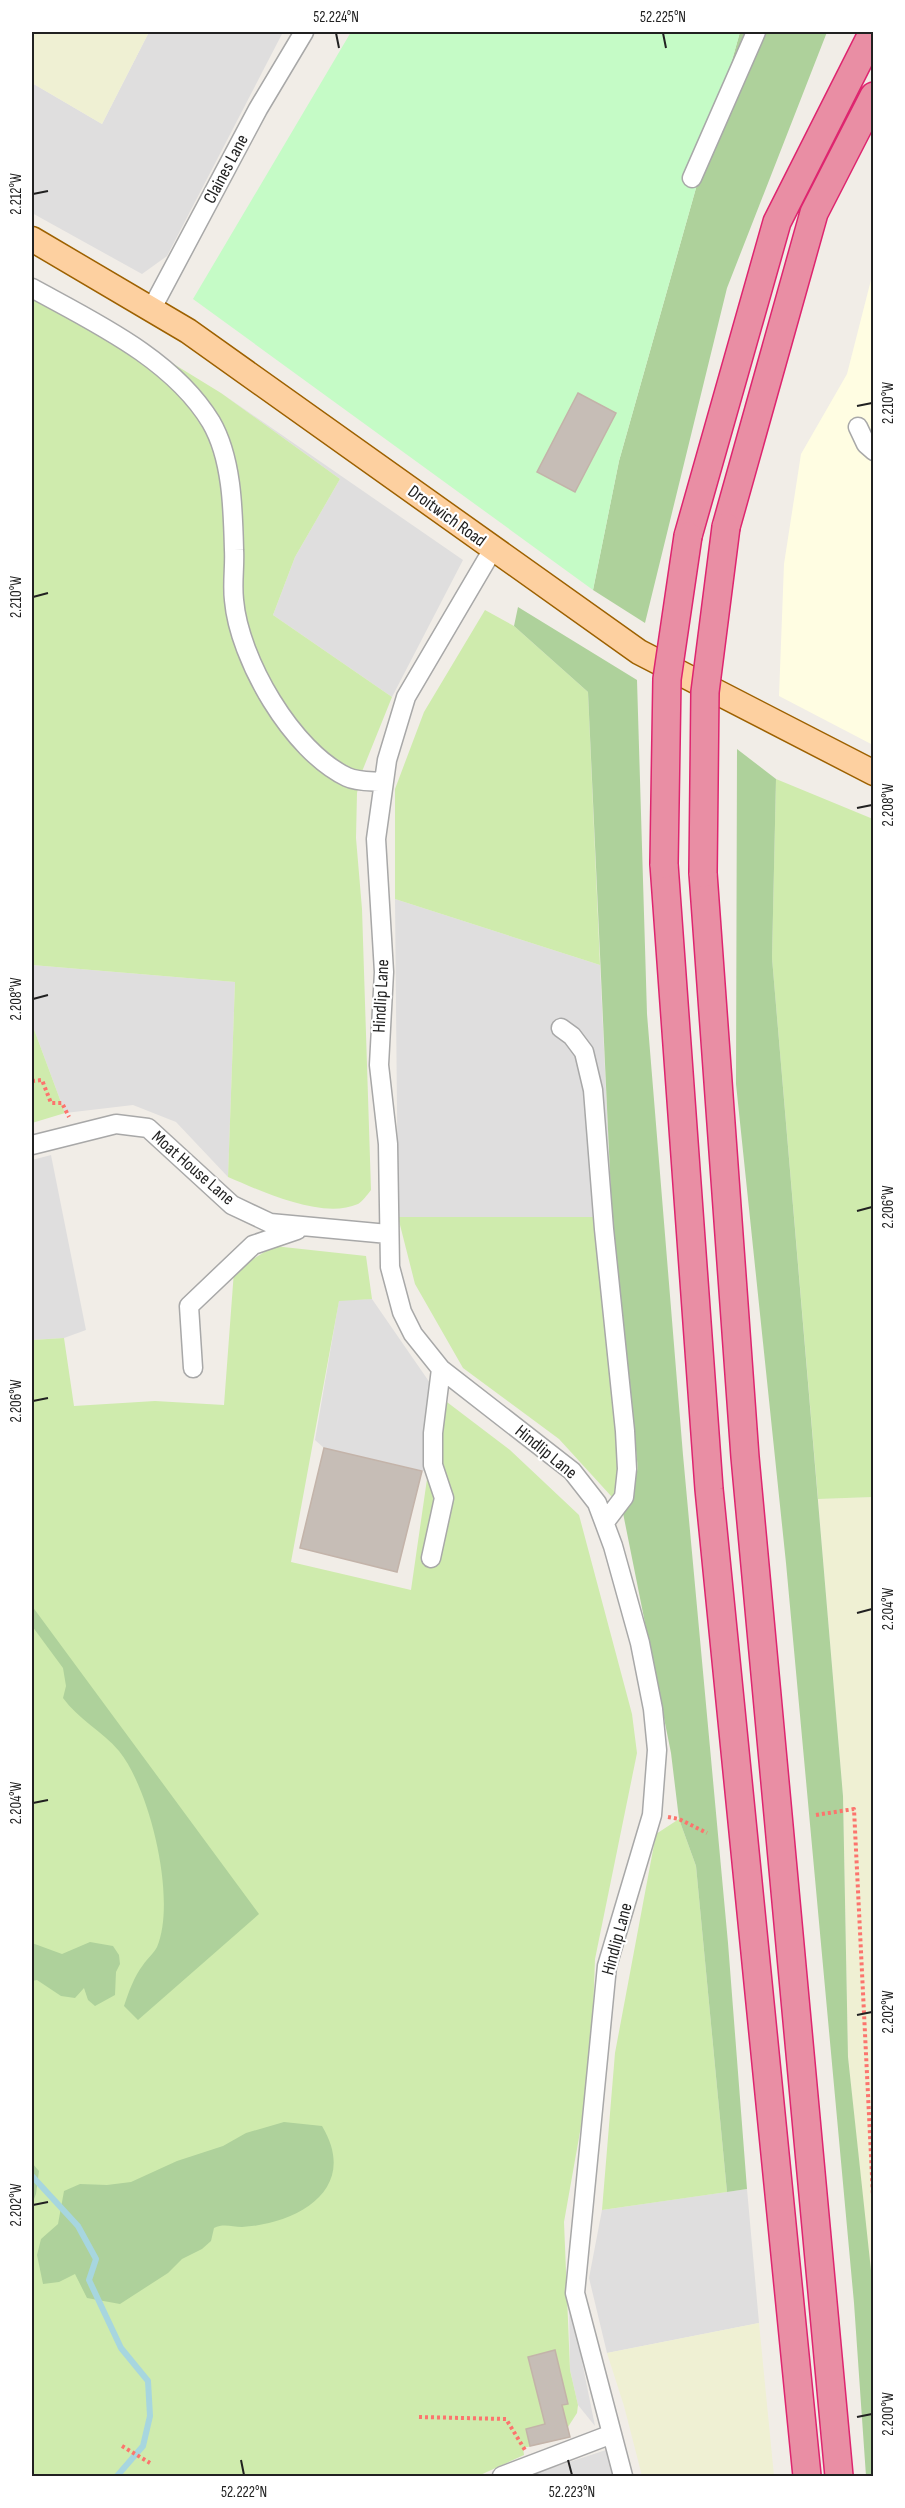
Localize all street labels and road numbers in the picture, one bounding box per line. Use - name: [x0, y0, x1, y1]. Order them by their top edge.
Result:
- street label: Claines Lane: [199, 131, 253, 207]
- street label: Droitwich Road: [404, 481, 490, 551]
- street label: Hindlip Lane: [369, 959, 393, 1033]
- street label: Moat House Lane: [147, 1126, 239, 1210]
- street label: Hindlip Lane: [511, 1421, 581, 1483]
- street label: Hindlip Lane: [597, 1901, 637, 1977]

